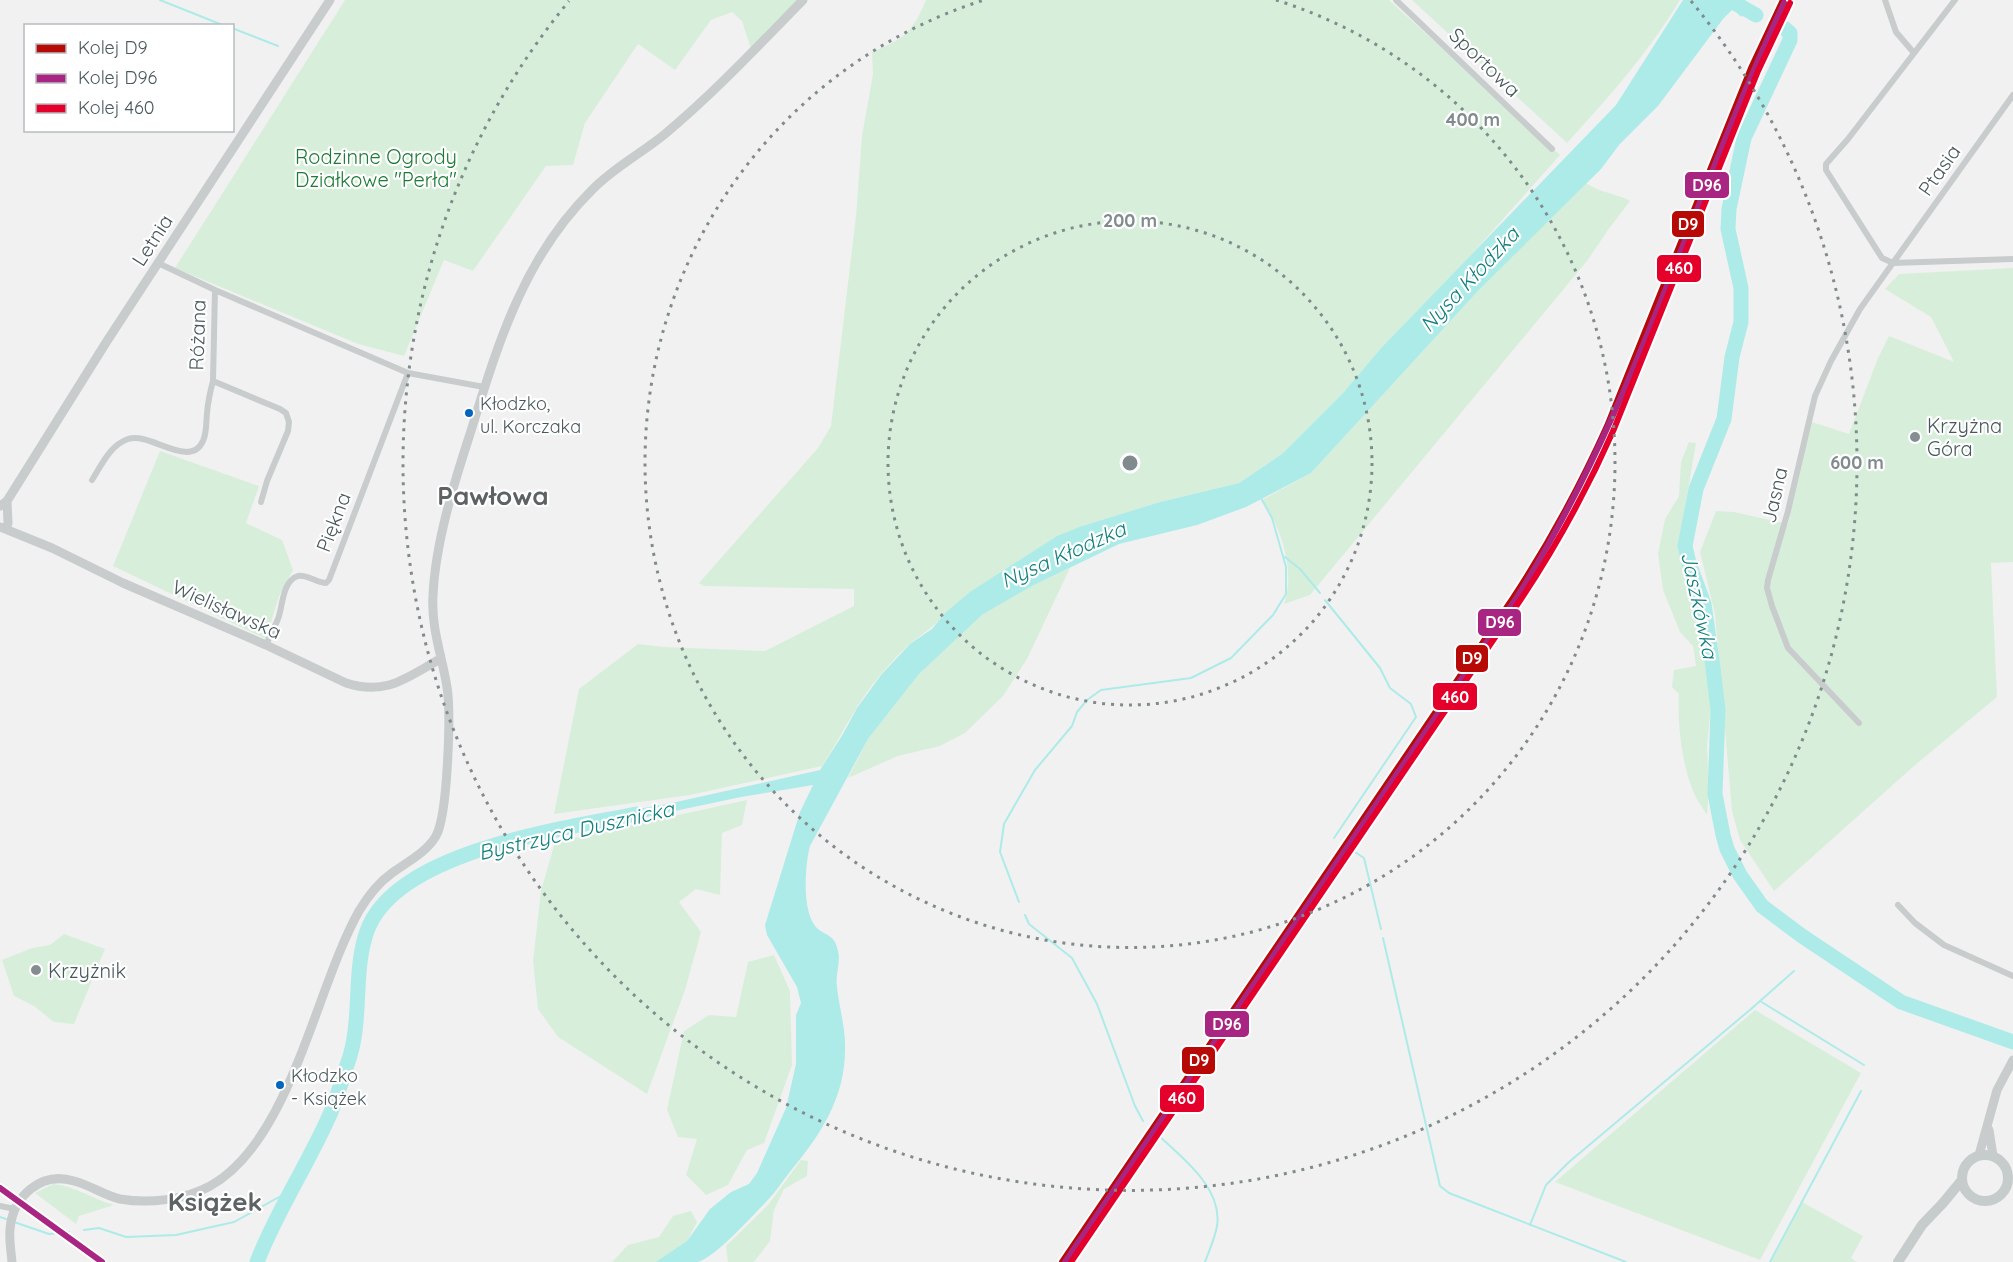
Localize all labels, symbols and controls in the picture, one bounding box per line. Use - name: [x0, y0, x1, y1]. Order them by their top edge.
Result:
- street label: Sportowa: [1444, 22, 1526, 102]
- legend: [24, 24, 234, 132]
- text: Kolej D9: [78, 36, 148, 59]
- text: Kolej D96: [78, 66, 158, 89]
- text: Kolej 460: [78, 96, 154, 119]
- text: 400 m: [1446, 108, 1500, 131]
- street label: Ptasia: [1912, 140, 1966, 200]
- park label: Rodzinne Ogrody Działkowe "Perła": [295, 144, 457, 192]
- line badge: D96: [1684, 171, 1730, 199]
- text: D96: [1692, 175, 1722, 195]
- street label: Letnia: [126, 209, 178, 271]
- text: 200 m: [1103, 209, 1157, 232]
- line badge: D9: [1671, 210, 1705, 238]
- text: D9: [1678, 214, 1698, 234]
- water label: Nysa Kłodzka: [1414, 220, 1525, 337]
- line badge: 460: [1656, 254, 1702, 283]
- text: 460: [1665, 258, 1693, 278]
- street label: Różana: [183, 299, 211, 371]
- place label: Kłodzko, ul. Korczaka: [480, 392, 581, 438]
- marker: Kłodzko, ul. Korczaka: [463, 407, 475, 419]
- place label: Krzyżna Góra: [1927, 413, 2002, 461]
- marker: Krzyżna Góra: [1908, 430, 1922, 444]
- text: 600 m: [1830, 451, 1884, 474]
- centre of rings: [1120, 453, 1140, 473]
- street label: Jasna: [1755, 465, 1793, 525]
- district label: Pawłowa: [437, 479, 549, 512]
- street label: Piękna: [310, 489, 356, 555]
- water label: Nysa Kłodzka: [997, 514, 1131, 593]
- water label: Jaszkówka: [1676, 549, 1724, 662]
- street label: Wielisławska: [169, 574, 285, 644]
- line badge: D96: [1477, 608, 1522, 637]
- text: D96: [1485, 612, 1515, 632]
- line badge: D9: [1455, 644, 1489, 673]
- text: D9: [1462, 648, 1482, 668]
- line badge: 460: [1432, 682, 1478, 711]
- text: 460: [1441, 687, 1469, 707]
- water label: Bystrzyca Dusznicka: [476, 795, 678, 865]
- place label: Krzyżnik: [48, 958, 126, 983]
- marker: Krzyżnik: [29, 963, 43, 977]
- line badge: D96: [1204, 1010, 1250, 1038]
- text: D96: [1212, 1014, 1242, 1034]
- line badge: D9: [1181, 1046, 1216, 1075]
- text: D9: [1189, 1050, 1209, 1070]
- place label: Kłodzko - Książek: [291, 1064, 367, 1110]
- marker: Kłodzko - Książek: [274, 1079, 286, 1091]
- line badge: 460: [1159, 1084, 1205, 1113]
- text: 460: [1168, 1088, 1196, 1108]
- district label: Książek: [168, 1185, 262, 1218]

